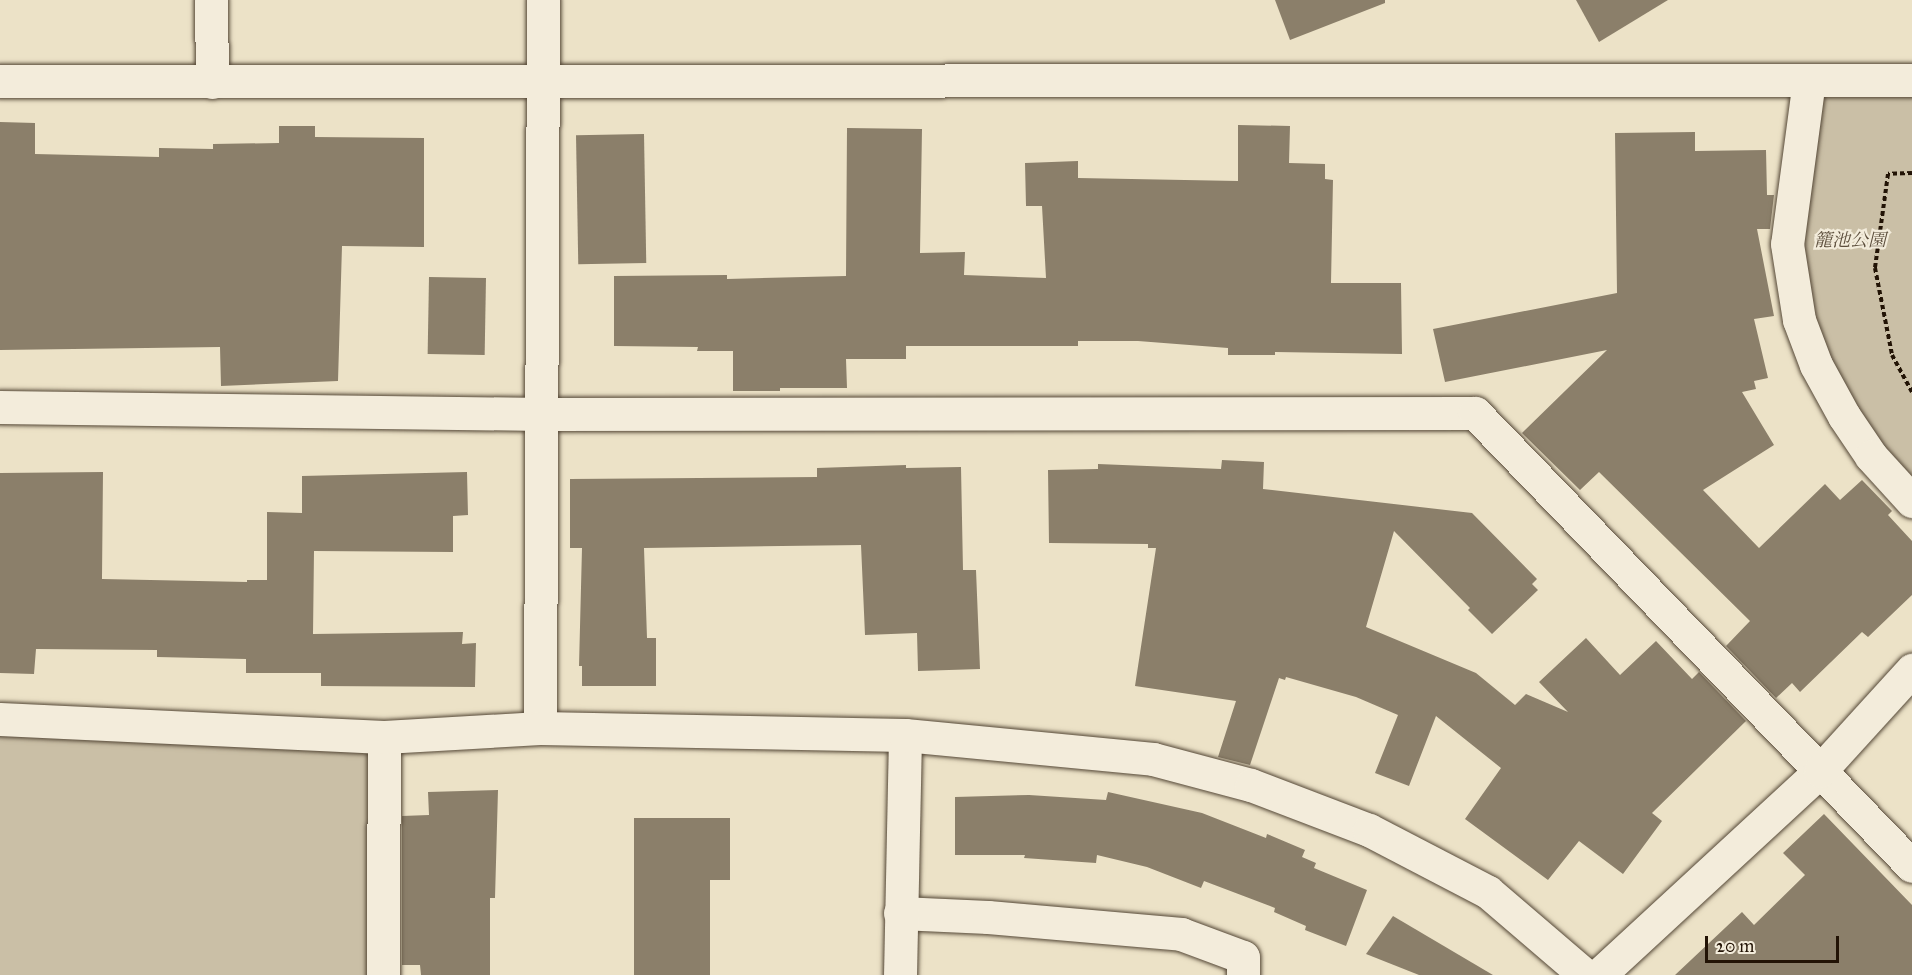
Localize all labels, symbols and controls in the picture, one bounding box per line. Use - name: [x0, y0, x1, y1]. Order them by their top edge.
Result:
- park label: 籠池公園: [1814, 229, 1886, 251]
- scale bar: [1708, 924, 1842, 962]
- text: 20 m: [1716, 935, 1754, 957]

